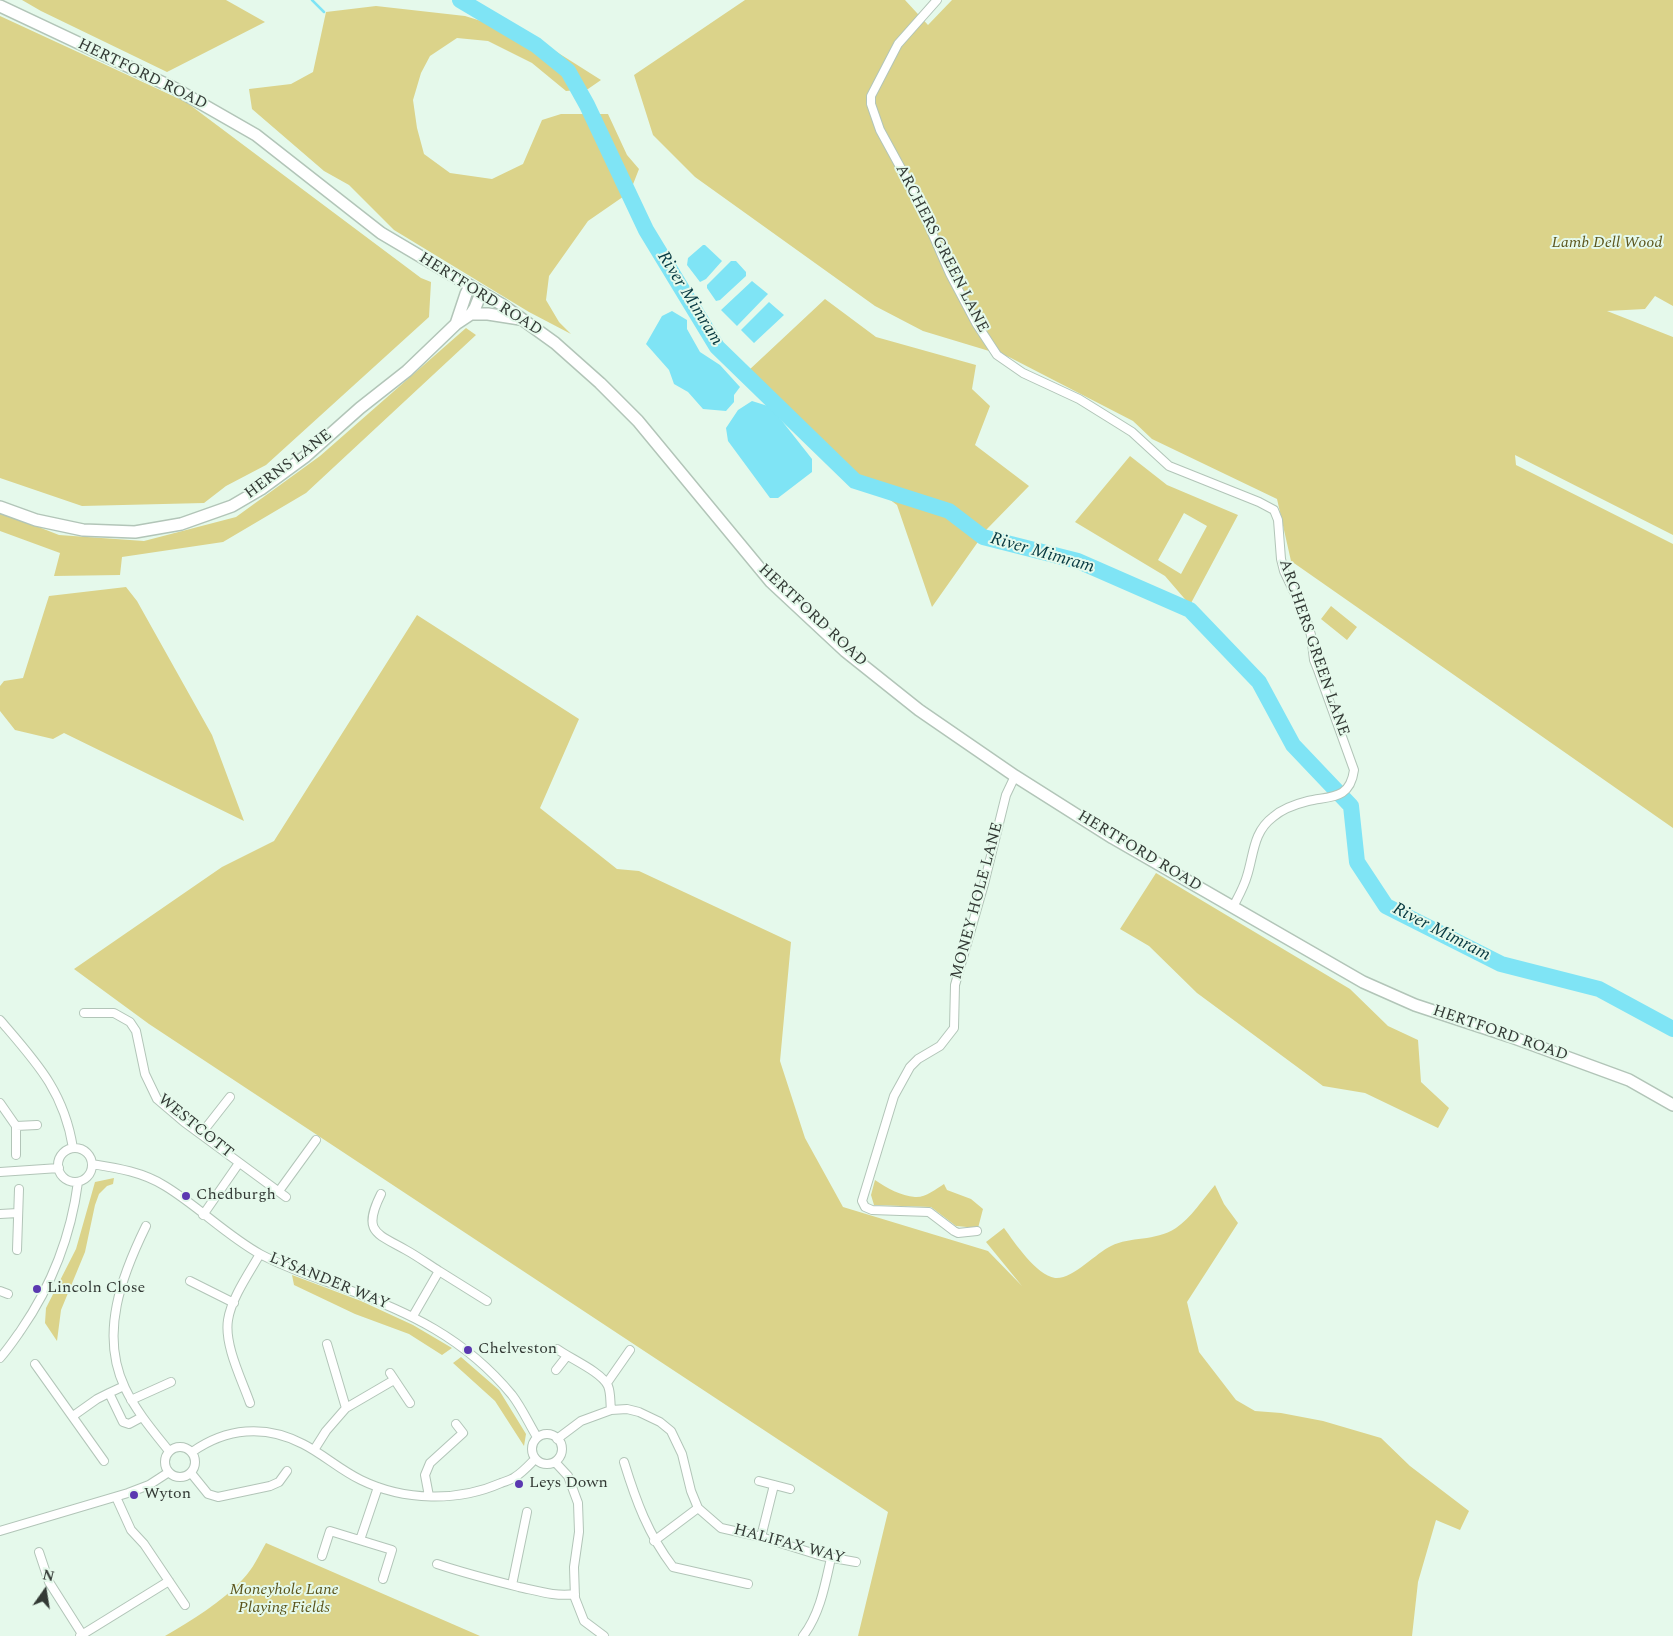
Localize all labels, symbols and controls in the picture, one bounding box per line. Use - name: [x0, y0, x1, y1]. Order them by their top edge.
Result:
- street label: HERTFORD ROAD: [74, 35, 210, 115]
- street label: ARCHERS GREEN LANE: [890, 162, 992, 336]
- park label: Lamb Dell Wood: [1552, 234, 1662, 254]
- water label: River Mimram: [651, 248, 727, 350]
- street label: HERTFORD ROAD: [415, 249, 545, 341]
- street label: HERNS LANE: [242, 426, 336, 504]
- water label: River Mimram: [988, 529, 1096, 579]
- street label: ARCHERS GREEN LANE: [1274, 557, 1352, 739]
- street label: HERTFORD ROAD: [754, 561, 870, 671]
- street label: HERTFORD ROAD: [1073, 807, 1205, 897]
- street label: MONEY HOLE LANE: [948, 820, 1008, 982]
- water label: River Mimram: [1388, 899, 1494, 967]
- street label: HERTFORD ROAD: [1430, 1002, 1570, 1066]
- street label: WESTCOTT: [153, 1091, 237, 1163]
- place label: Chedburgh: [196, 1186, 276, 1206]
- marker: Chedburgh: [180, 1190, 192, 1202]
- street label: LYSANDER WAY: [266, 1249, 392, 1315]
- place label: Lincoln Close: [47, 1279, 145, 1299]
- marker: Lincoln Close: [31, 1283, 43, 1295]
- place label: Chelveston: [478, 1340, 557, 1360]
- marker: Chelveston: [462, 1344, 474, 1356]
- place label: Leys Down: [529, 1474, 608, 1494]
- marker: Leys Down: [513, 1478, 525, 1490]
- place label: Wyton: [144, 1485, 191, 1505]
- marker: Wyton: [128, 1489, 140, 1501]
- street label: HALIFAX WAY: [731, 1521, 847, 1569]
- text: N: [41, 1564, 56, 1587]
- north arrow: [20, 1566, 70, 1616]
- park label: Moneyhole Lane Playing Fields: [229, 1581, 339, 1619]

